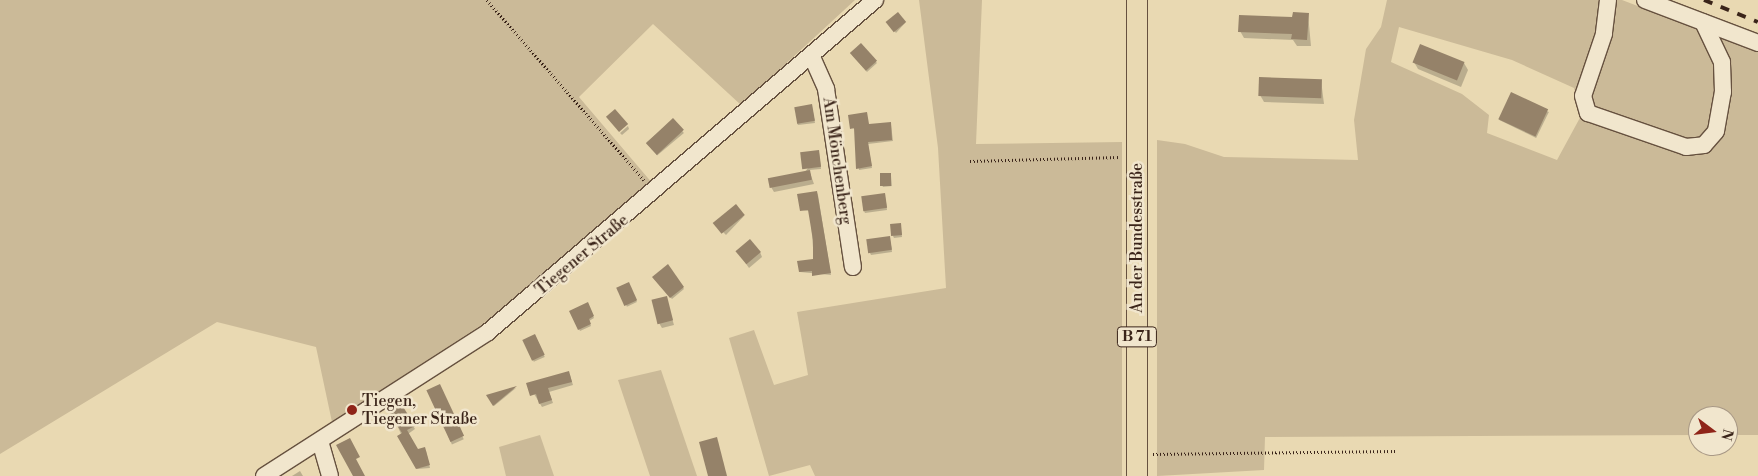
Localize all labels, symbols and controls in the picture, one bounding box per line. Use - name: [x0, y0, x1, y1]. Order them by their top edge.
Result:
- street label: Am Mönchenberg: [819, 96, 855, 226]
- street label: An der Bundesstraße: [1127, 163, 1147, 313]
- street label: Tiegener Straße: [532, 211, 632, 299]
- road number: B 71: [1116, 324, 1158, 350]
- place label: Tiegen, Tiegener Straße: [362, 391, 477, 429]
- marker: Tiegen, Tiegener Straße: [346, 404, 358, 416]
- north arrow: [1688, 406, 1738, 456]
- text: N: [1716, 427, 1737, 442]

